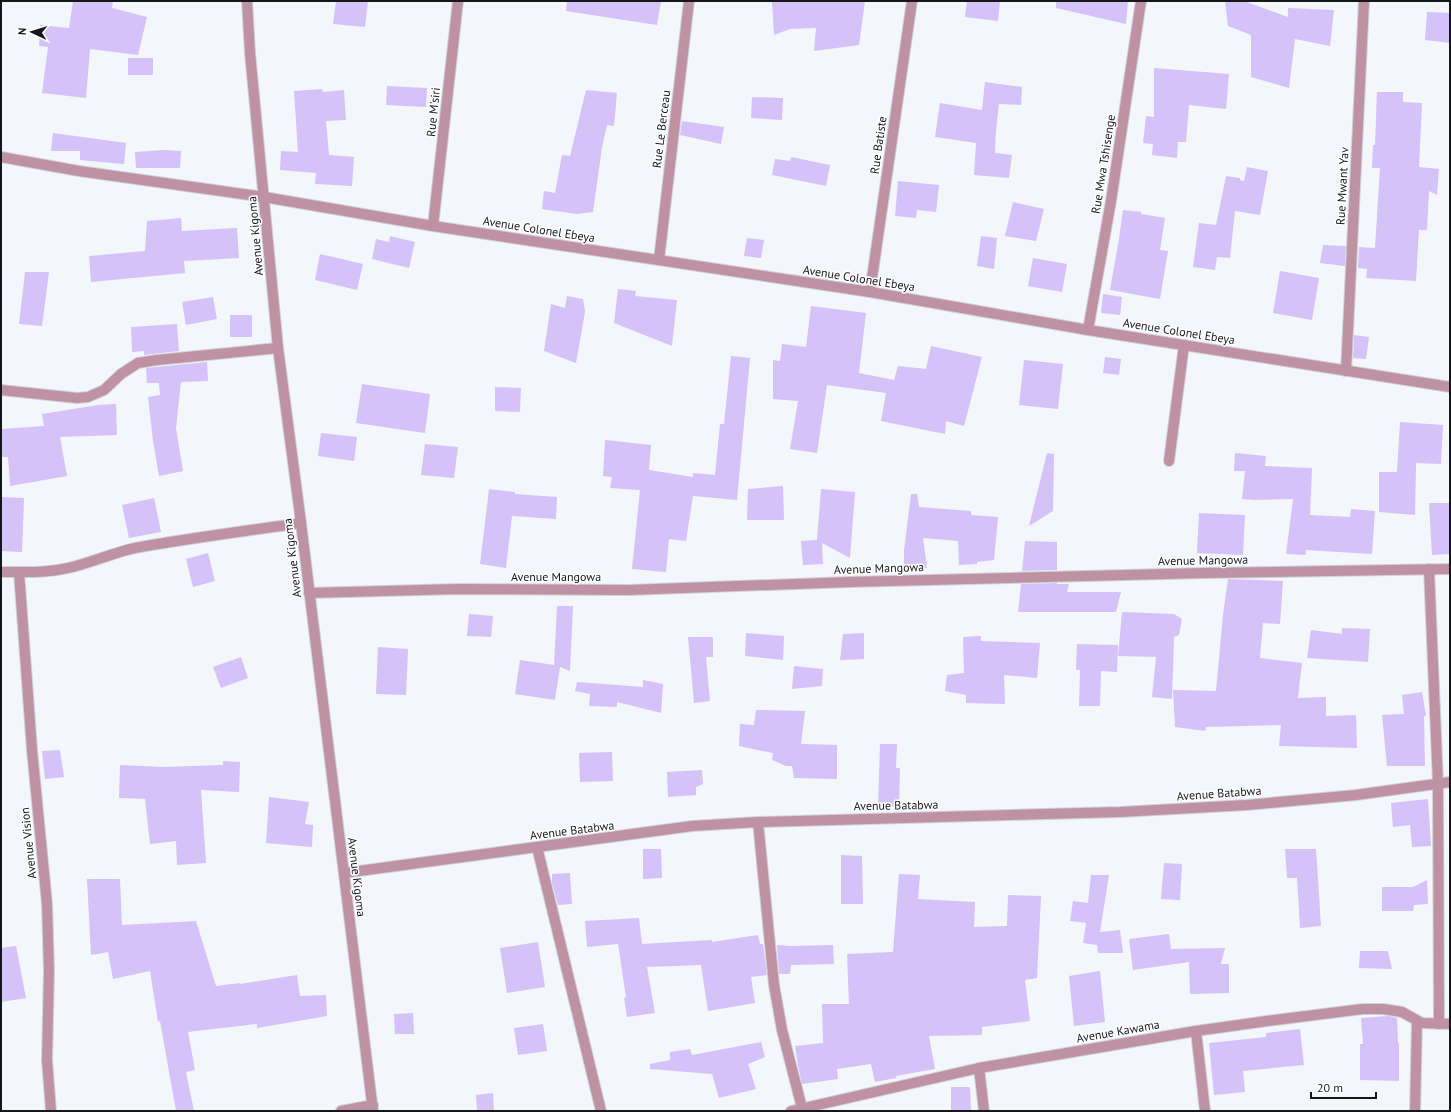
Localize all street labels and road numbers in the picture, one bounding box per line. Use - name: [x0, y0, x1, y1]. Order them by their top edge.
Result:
- street label: Rue M'siri: [423, 86, 443, 138]
- street label: Rue Le Berceau: [649, 89, 673, 169]
- street label: Rue Mwa Tshisenge: [1088, 113, 1118, 215]
- street label: Rue Batiste: [867, 115, 889, 175]
- street label: Rue Mwant Yav: [1332, 146, 1352, 225]
- street label: Avenue Kigoma: [244, 196, 266, 276]
- street label: Avenue Colonel Ebeya: [482, 213, 596, 245]
- street label: Avenue Colonel Ebeya: [802, 262, 916, 294]
- street label: Avenue Colonel Ebeya: [1122, 315, 1236, 347]
- street label: Avenue Kigoma: [280, 517, 304, 599]
- street label: Avenue Mangowa: [1158, 552, 1248, 568]
- street label: Avenue Mangowa: [834, 559, 924, 577]
- street label: Avenue Mangowa: [511, 569, 601, 584]
- street label: Avenue Batabwa: [1176, 783, 1262, 803]
- street label: Avenue Batabwa: [853, 797, 939, 813]
- street label: Avenue Vision: [17, 807, 39, 879]
- street label: Avenue Batabwa: [529, 817, 615, 843]
- street label: Avenue Kigoma: [345, 836, 369, 918]
- street label: Avenue Kawama: [1075, 1016, 1161, 1046]

